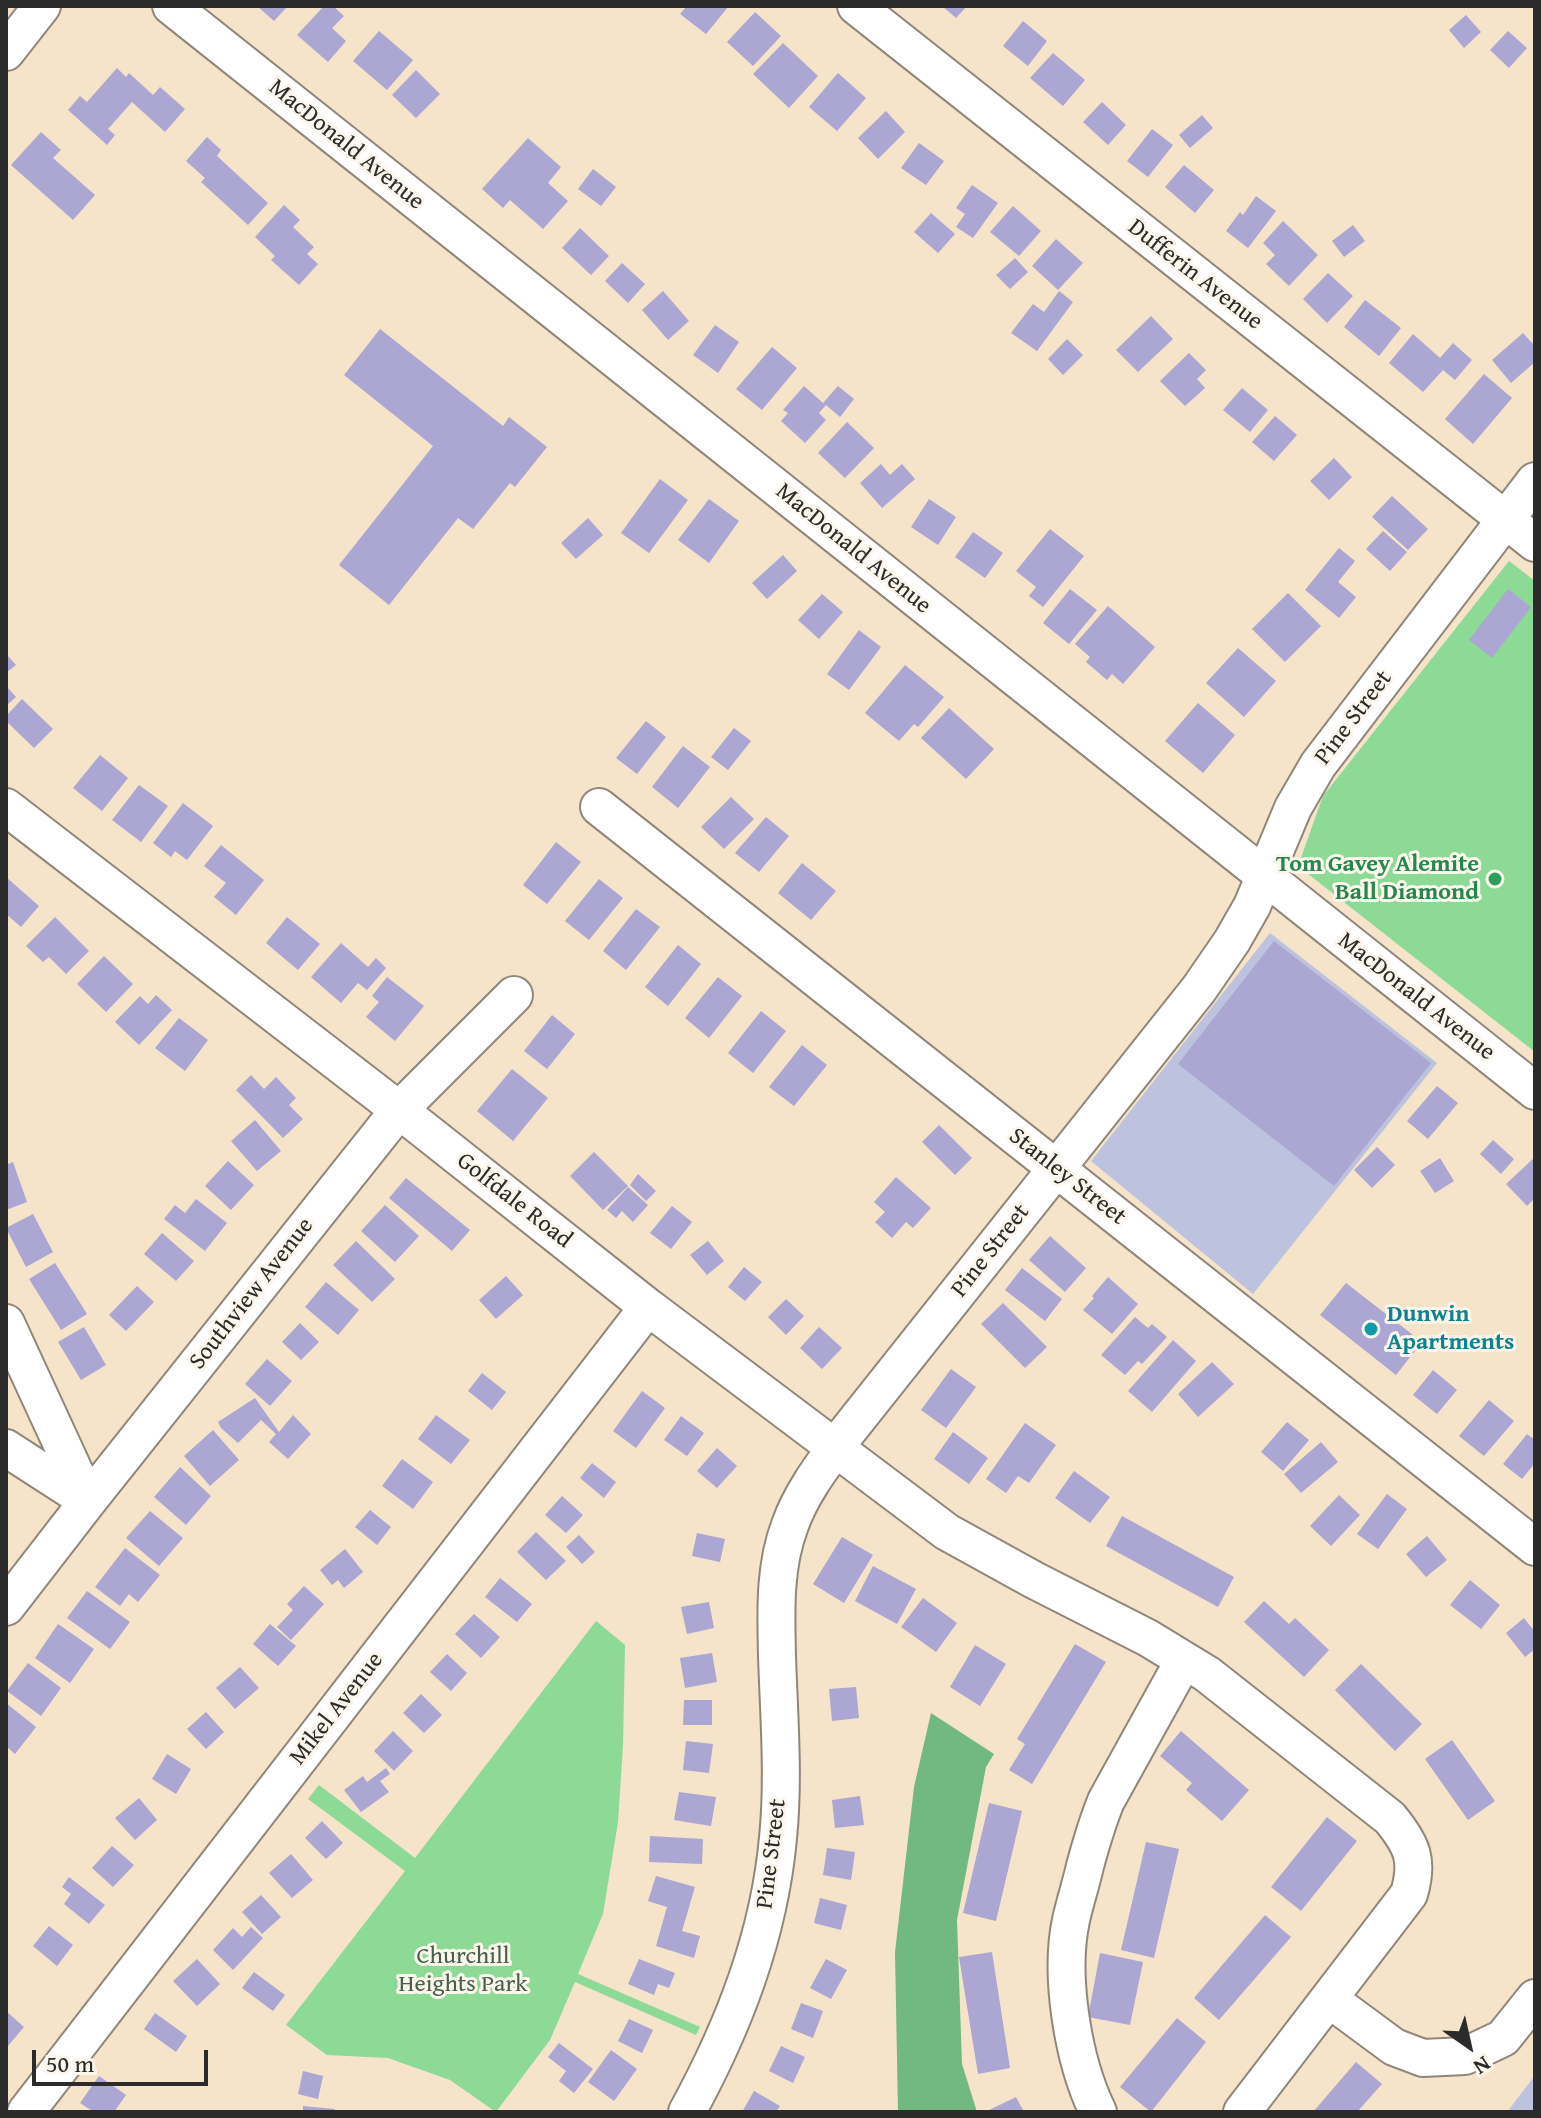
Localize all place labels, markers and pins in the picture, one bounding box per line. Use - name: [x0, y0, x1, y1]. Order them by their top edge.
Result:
- place label: Tom Gavey Alemite Ball Diamond: [1276, 851, 1479, 907]
- marker: Tom Gavey Alemite Ball Diamond: [1486, 870, 1504, 888]
- place label: Dunwin Apartments: [1387, 1301, 1514, 1357]
- marker: Dunwin Apartments: [1362, 1320, 1380, 1338]

